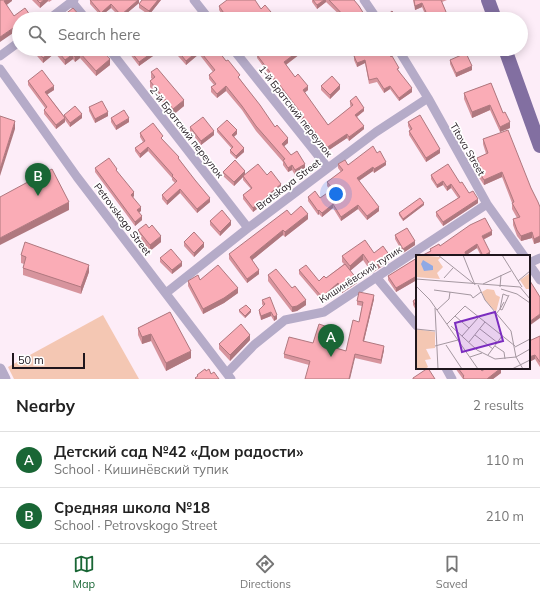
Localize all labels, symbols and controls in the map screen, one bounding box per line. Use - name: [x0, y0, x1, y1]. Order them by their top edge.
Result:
- search box: [12, 12, 528, 56]
- icon: search: [26, 23, 48, 45]
- text: Search here: [58, 25, 140, 44]
- street label: 1-й Братский переулок: [256, 63, 336, 160]
- street label: 2-й Братский переулок: [147, 84, 227, 181]
- street label: Titova Street: [447, 120, 488, 178]
- street label: Bratskaya Street: [253, 156, 324, 213]
- pin: B: [25, 163, 51, 196]
- street label: Petrovskogo Street: [91, 181, 154, 258]
- your location: [326, 184, 346, 204]
- street label: Кишинёвский тупик: [316, 243, 405, 306]
- inset map: [416, 255, 530, 369]
- pin: A: [318, 324, 344, 357]
- scale bar: [12, 351, 85, 370]
- text: 50 m: [18, 353, 44, 367]
- text: Nearby: [16, 395, 75, 416]
- text: 2 results: [473, 397, 524, 413]
- text: Детский сад №42 «Дом радости»: [54, 442, 303, 461]
- text: A: [24, 452, 34, 468]
- text: 110 m: [486, 452, 524, 468]
- text: School · Кишинёвский тупик: [54, 461, 229, 477]
- text: Средняя школа №18: [54, 498, 210, 517]
- text: B: [25, 508, 33, 524]
- text: 210 m: [486, 508, 524, 524]
- text: School · Petrovskogo Street: [54, 517, 217, 533]
- tab: Map: [72, 553, 95, 591]
- tab: Directions: [240, 553, 291, 591]
- tab: Saved: [436, 553, 468, 591]

